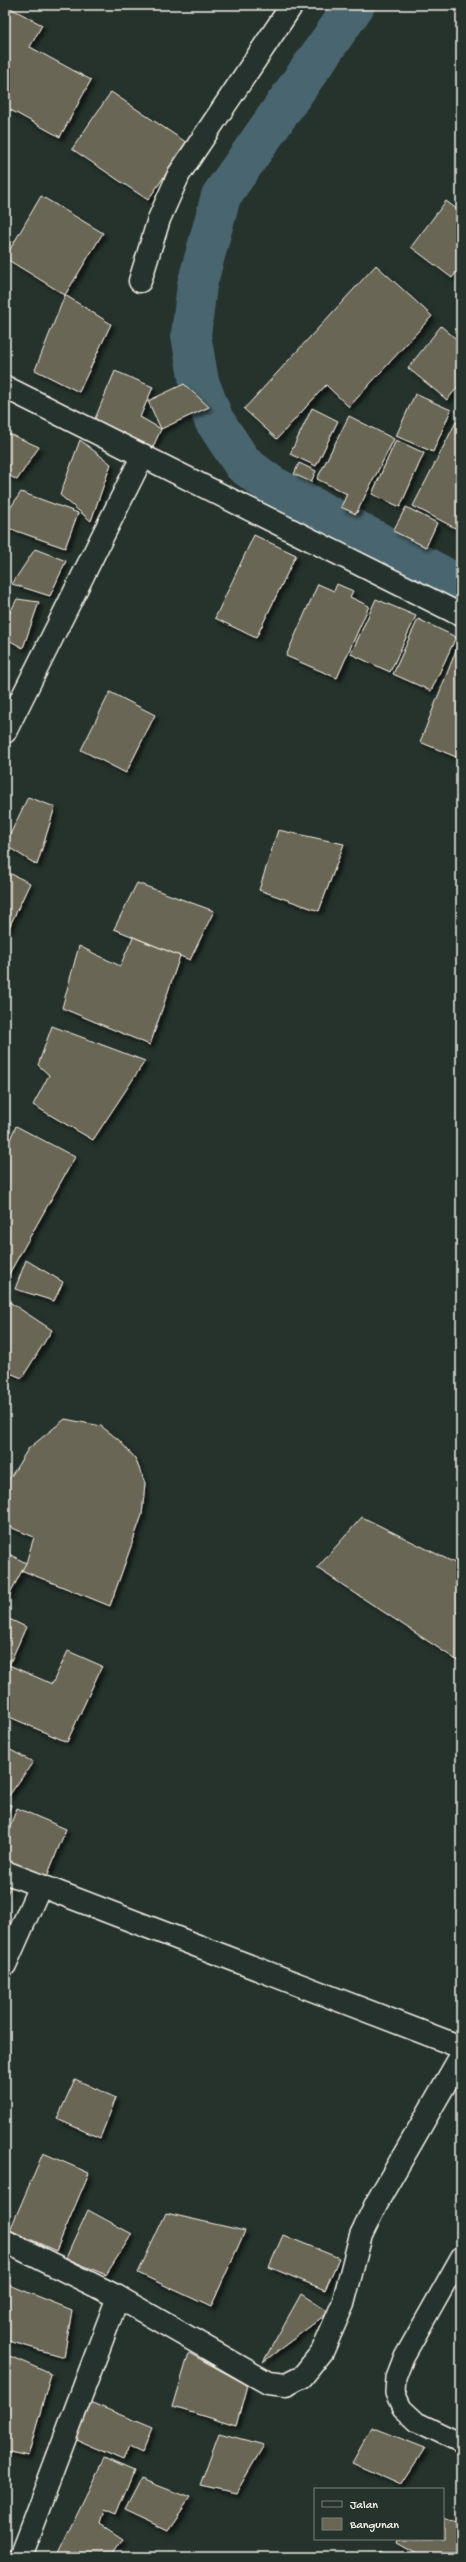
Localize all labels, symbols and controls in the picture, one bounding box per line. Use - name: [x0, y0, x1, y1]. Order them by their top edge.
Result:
- legend: [314, 2488, 444, 2540]
- text: Jalan: [350, 2499, 378, 2513]
- text: Bangunan: [349, 2519, 399, 2533]

